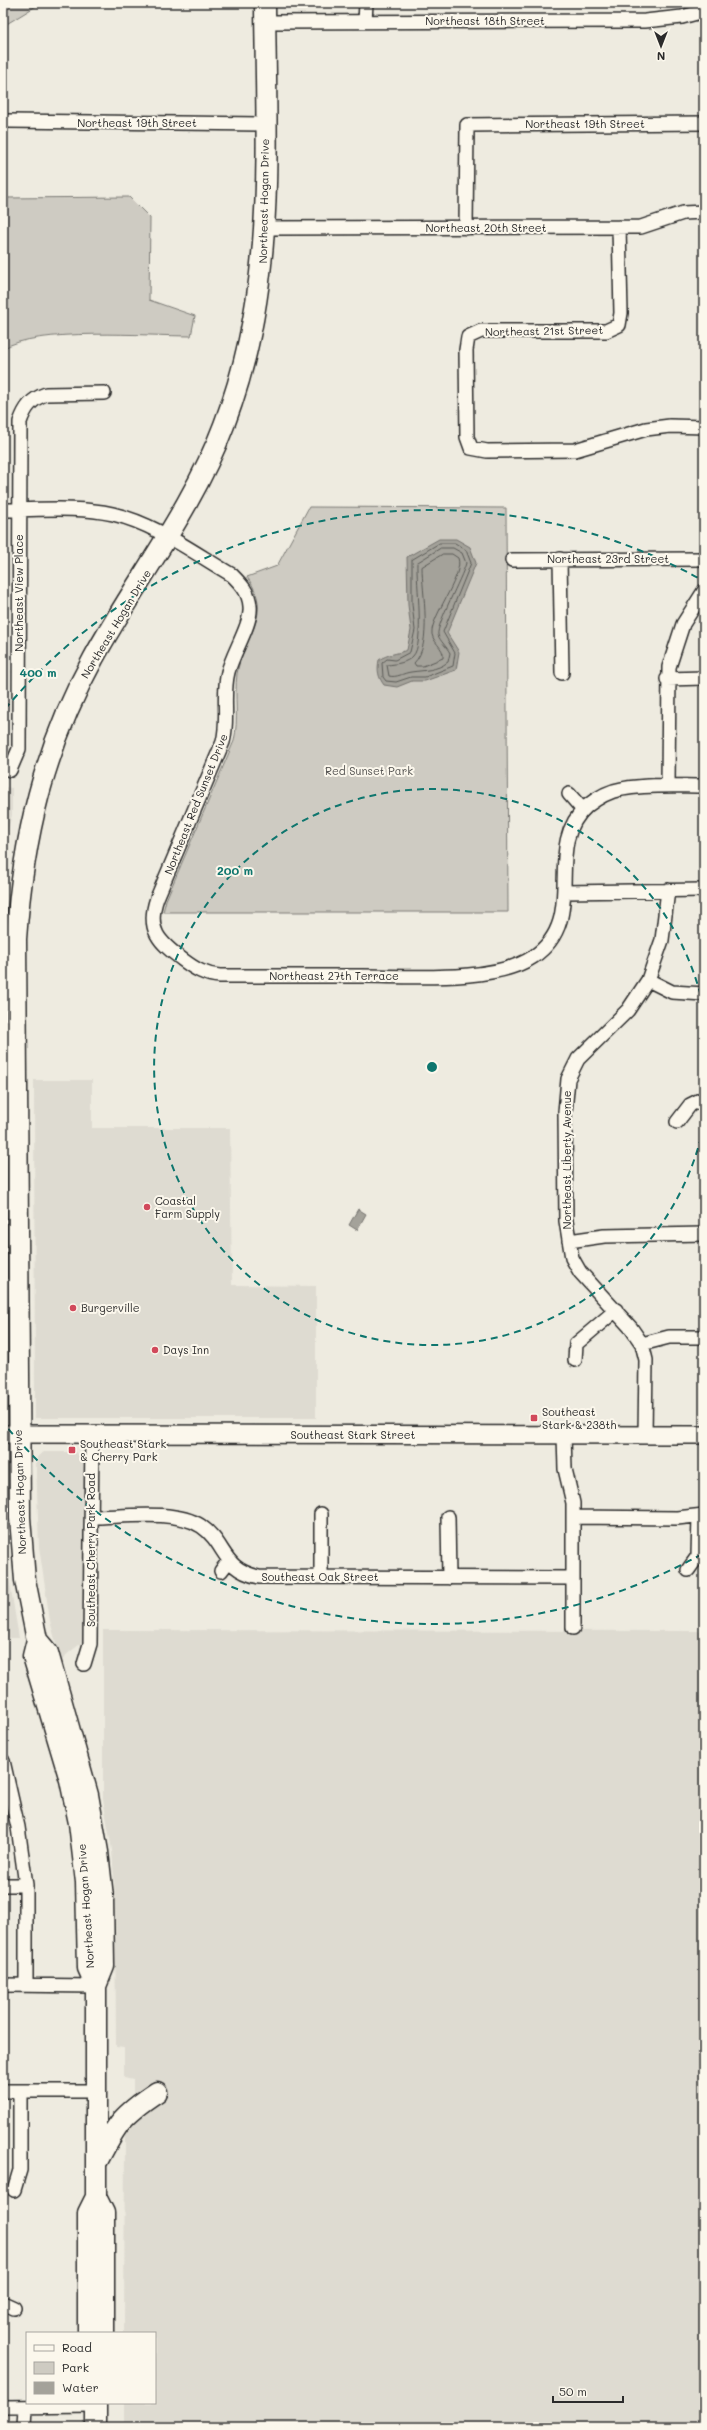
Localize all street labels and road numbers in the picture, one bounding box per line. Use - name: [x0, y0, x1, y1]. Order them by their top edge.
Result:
- street label: Northeast 18th Street: [425, 13, 545, 28]
- street label: Northeast 19th Street: [77, 115, 197, 130]
- street label: Northeast 19th Street: [525, 116, 645, 131]
- street label: Northeast Hogan Drive: [255, 138, 272, 264]
- street label: Northeast 20th Street: [425, 220, 547, 235]
- street label: Northeast 21st Street: [485, 322, 603, 339]
- street label: Northeast View Place: [11, 534, 26, 652]
- street label: Northeast 23rd Street: [547, 551, 669, 566]
- street label: Northeast Hogan Drive: [77, 566, 154, 681]
- street label: Northeast Red Sunset Drive: [160, 731, 231, 877]
- street label: Northeast 27th Terrace: [269, 968, 399, 983]
- street label: Northeast Liberty Avenue: [559, 1090, 574, 1230]
- street label: Southeast Stark Street: [291, 1427, 416, 1442]
- street label: Northeast Hogan Drive: [10, 1429, 29, 1555]
- street label: Southeast Cherry Park Road: [83, 1473, 98, 1627]
- street label: Southeast Oak Street: [261, 1569, 379, 1584]
- street label: Northeast Hogan Drive: [74, 1843, 97, 1969]

